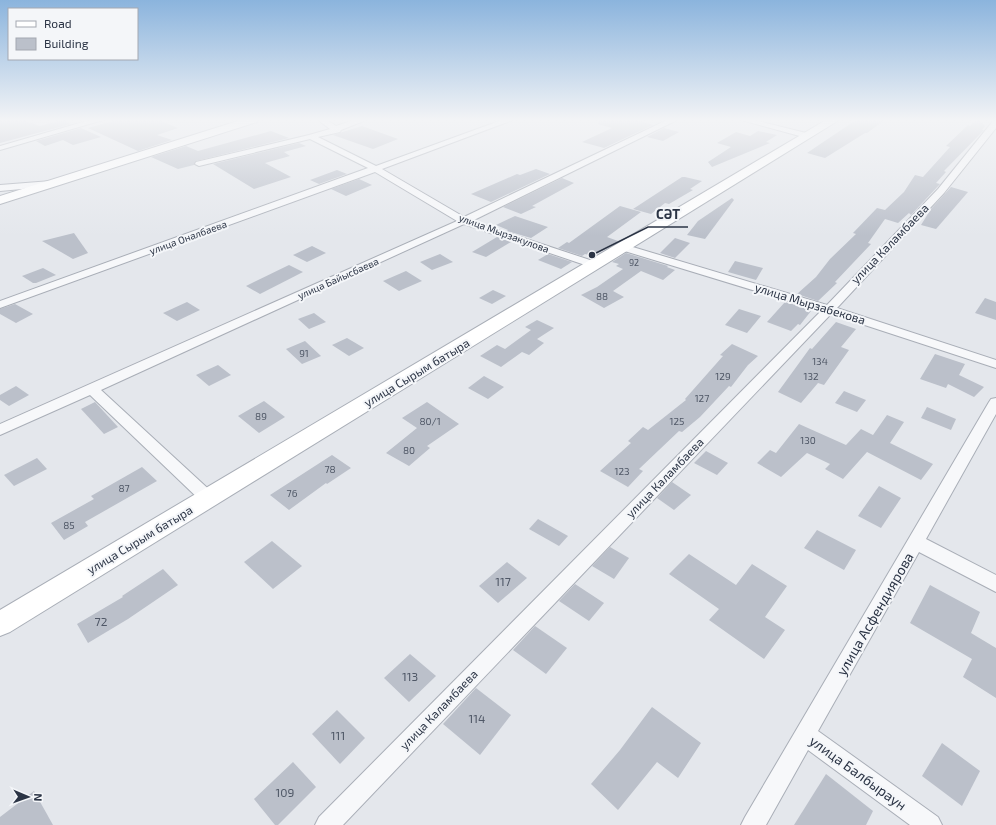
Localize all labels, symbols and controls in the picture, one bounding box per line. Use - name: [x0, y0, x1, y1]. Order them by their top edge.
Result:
- legend: [8, 8, 138, 60]
- text: Road: [44, 16, 72, 30]
- text: Building: [44, 36, 89, 50]
- street label: улица Каламбаева: [848, 200, 932, 287]
- callout: СƏТ: [648, 202, 688, 227]
- text: СƏТ: [656, 206, 680, 222]
- street label: улица Мырзакулова: [457, 211, 551, 256]
- street label: улица Оналбаева: [148, 217, 229, 258]
- street label: улица Байысбаева: [296, 255, 381, 302]
- house number: 92: [629, 257, 639, 268]
- street label: улица Мырзабекова: [753, 280, 867, 327]
- house number: 88: [596, 290, 608, 302]
- street label: улица Сырым батыра: [361, 335, 472, 410]
- house number: 91: [299, 347, 309, 359]
- house number: 134: [812, 355, 828, 367]
- house number: 129: [715, 370, 731, 382]
- house number: 132: [803, 370, 819, 382]
- house number: 127: [695, 392, 709, 404]
- house number: 89: [255, 410, 267, 422]
- house number: 80/1: [419, 415, 441, 427]
- house number: 125: [670, 415, 684, 427]
- street label: улица Каламбаева: [623, 434, 707, 521]
- house number: 130: [800, 434, 816, 446]
- house number: 80: [403, 444, 415, 456]
- house number: 78: [324, 463, 336, 475]
- house number: 123: [614, 465, 630, 477]
- house number: 87: [118, 482, 130, 494]
- house number: 76: [287, 487, 298, 499]
- street label: улица Сырым батыра: [84, 502, 195, 577]
- house number: 85: [63, 519, 75, 531]
- street label: улица Асфендиярова: [832, 549, 917, 678]
- house number: 117: [495, 574, 511, 588]
- house number: 72: [95, 614, 108, 628]
- street label: улица Каламбаева: [397, 666, 481, 753]
- house number: 113: [402, 669, 418, 683]
- house number: 114: [469, 711, 485, 725]
- house number: 111: [331, 728, 345, 742]
- street label: улица Балбыраун: [806, 732, 910, 814]
- north arrow: [8, 777, 48, 817]
- house number: 109: [276, 785, 295, 799]
- text: N: [32, 793, 45, 802]

